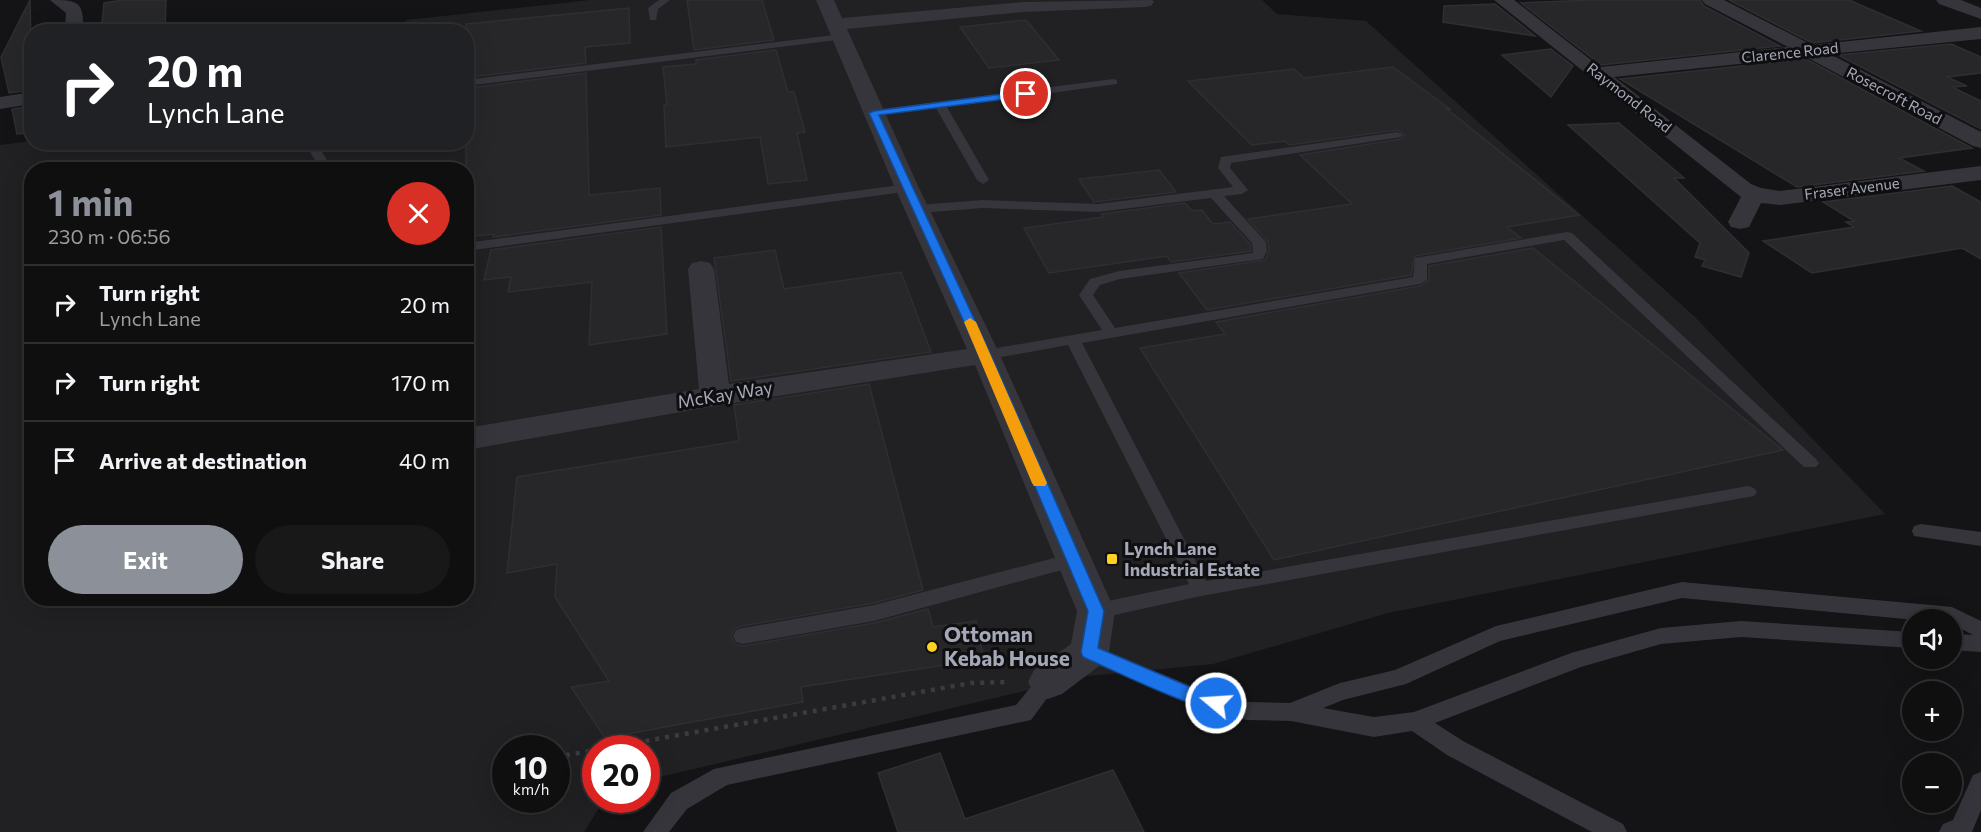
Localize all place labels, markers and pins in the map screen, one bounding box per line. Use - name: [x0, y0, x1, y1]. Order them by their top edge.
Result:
- pin: [1000, 68, 1051, 119]
- place label: Lynch Lane Industrial Estate: [1124, 537, 1260, 580]
- marker: Lynch Lane Industrial Estate: [1105, 552, 1119, 566]
- place label: Ottoman Kebab House: [944, 621, 1070, 670]
- marker: Ottoman Kebab House: [925, 640, 939, 654]

